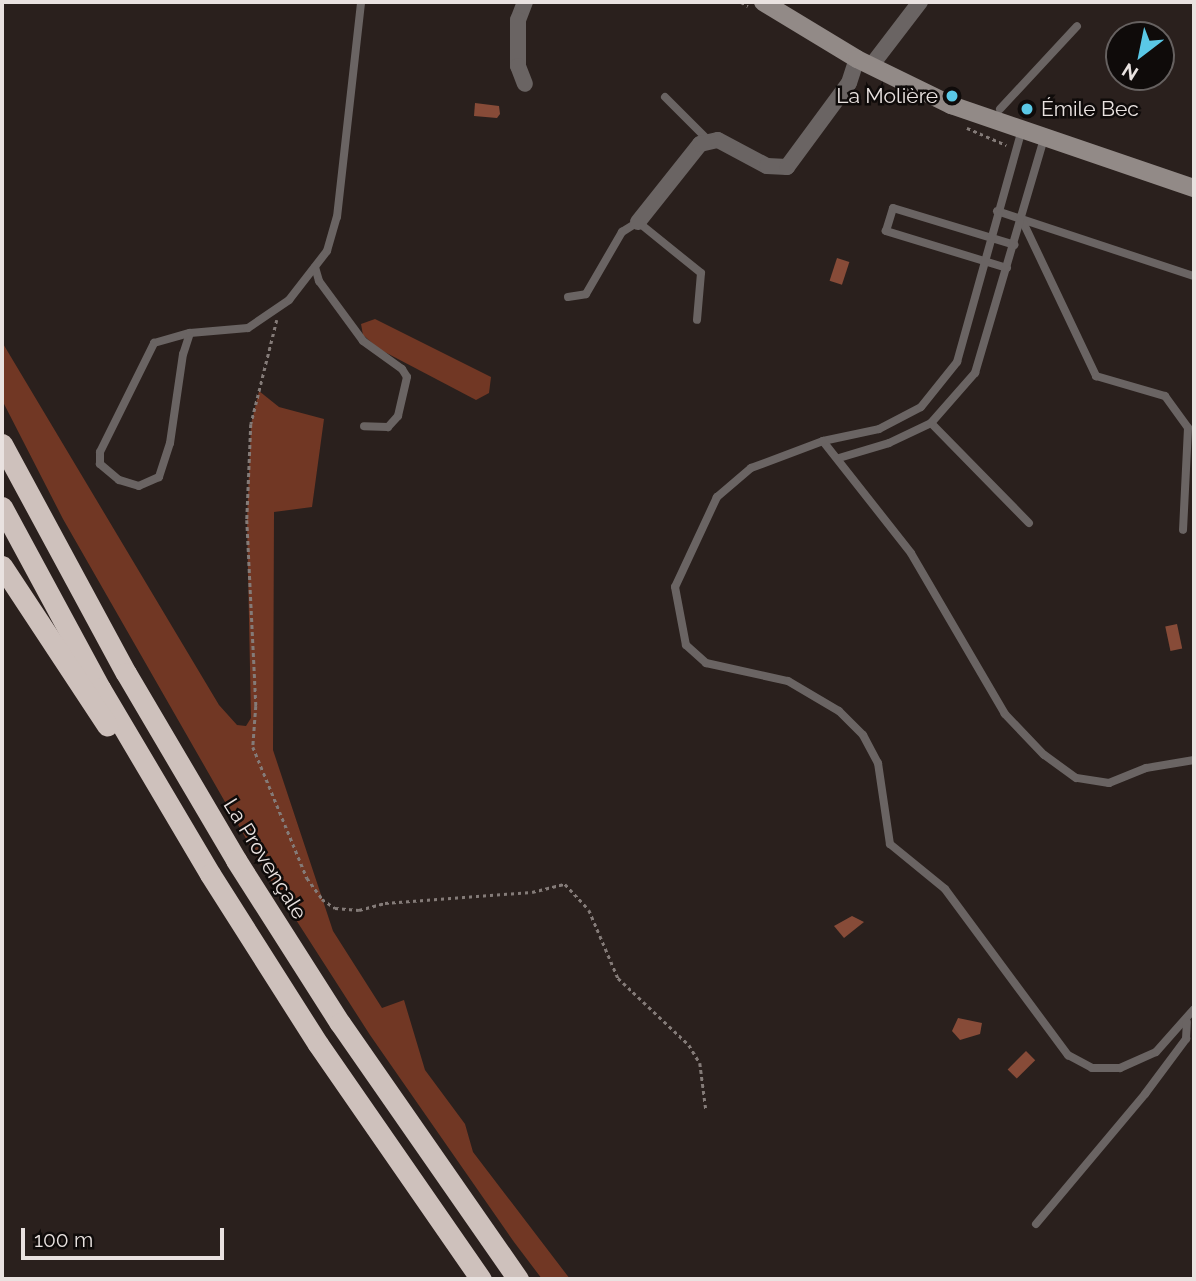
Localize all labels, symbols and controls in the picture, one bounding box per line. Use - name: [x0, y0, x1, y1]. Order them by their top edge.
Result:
- north arrow: [1105, 21, 1175, 91]
- text: N: [1118, 59, 1142, 85]
- place label: La Molière: [836, 83, 938, 109]
- marker: La Molière: [944, 88, 960, 104]
- place label: Émile Bec: [1041, 96, 1139, 122]
- marker: Émile Bec: [1019, 101, 1035, 117]
- street label: La Provençale: [218, 794, 312, 924]
- scale bar: [24, 1214, 228, 1258]
- text: 100 m: [34, 1227, 93, 1252]

